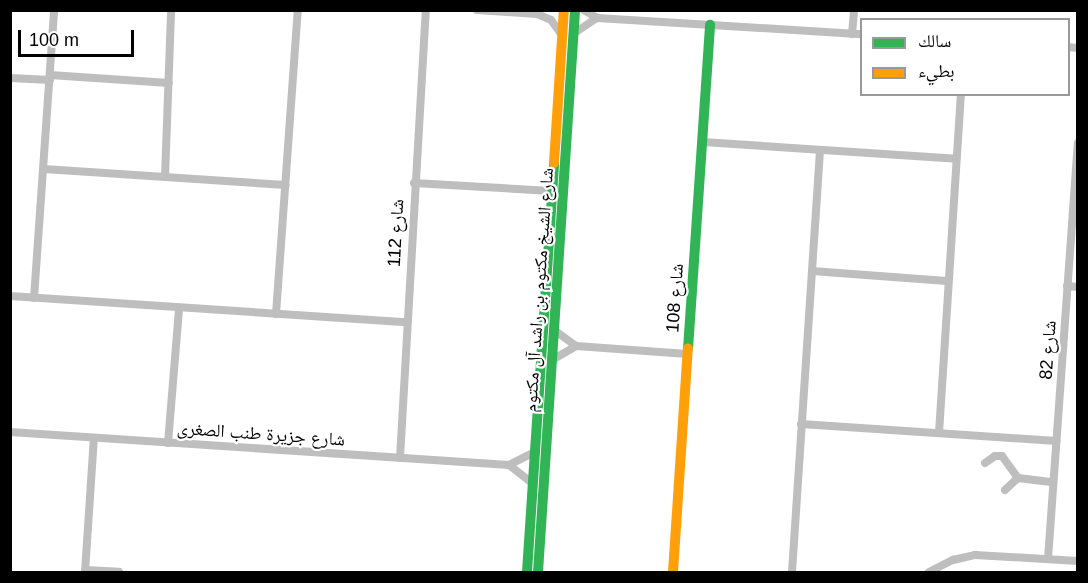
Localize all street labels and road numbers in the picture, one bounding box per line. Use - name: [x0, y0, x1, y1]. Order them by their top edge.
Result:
- street label: شارع الشيخ مكتوم بن راشد آل مكتوم: [520, 167, 558, 413]
- street label: شارع 112: [383, 199, 409, 267]
- street label: شارع 108: [662, 263, 688, 333]
- street label: شارع 82: [1035, 320, 1061, 380]
- street label: شارع جزيرة طنب الصغرى: [176, 417, 346, 451]

